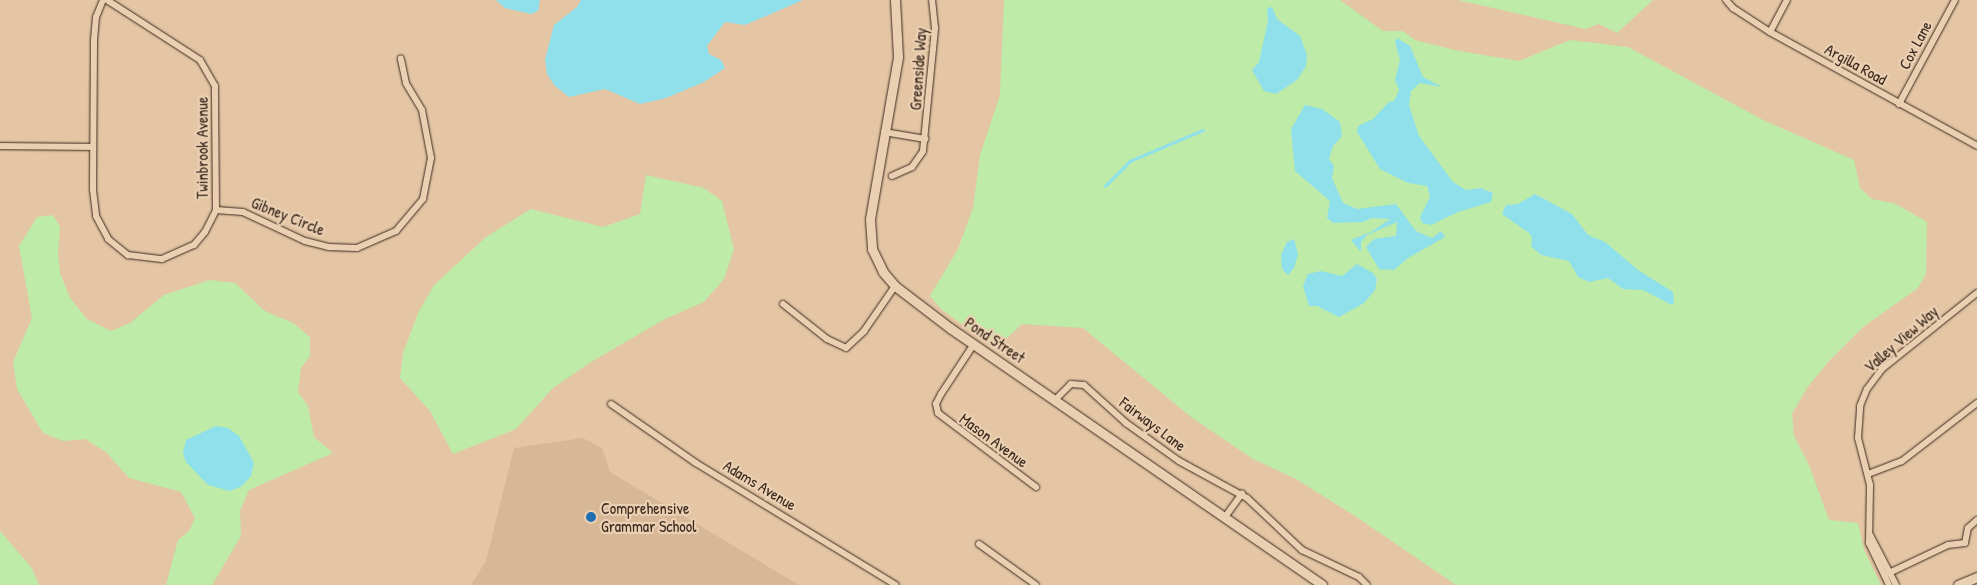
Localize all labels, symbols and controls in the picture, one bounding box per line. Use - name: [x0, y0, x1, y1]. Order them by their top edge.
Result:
- street label: Cox Lane: [1894, 18, 1936, 72]
- street label: Greenside Way: [906, 27, 930, 111]
- street label: Argilla Road: [1822, 39, 1890, 89]
- street label: Twinbrook Avenue: [192, 97, 212, 199]
- street label: Gibney Circle: [249, 193, 327, 239]
- street label: Valley View Way: [1860, 302, 1942, 376]
- street label: Pond Street: [961, 313, 1029, 367]
- street label: Fairways Lane: [1116, 393, 1190, 455]
- street label: Mason Avenue: [956, 409, 1032, 471]
- street label: Adams Avenue: [720, 456, 800, 514]
- place label: Comprehensive Grammar School: [601, 498, 696, 536]
- marker: Comprehensive Grammar School: [585, 511, 597, 523]

